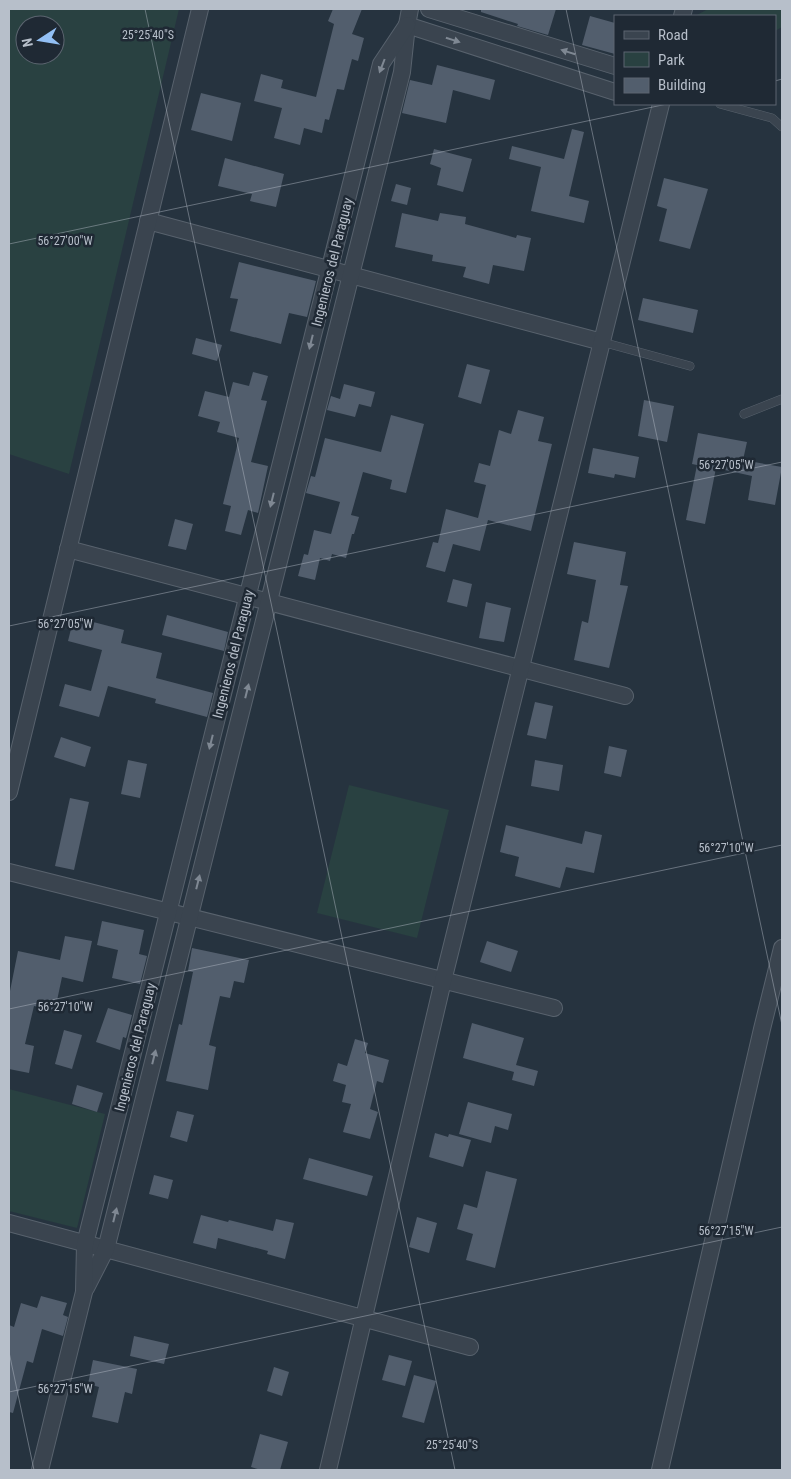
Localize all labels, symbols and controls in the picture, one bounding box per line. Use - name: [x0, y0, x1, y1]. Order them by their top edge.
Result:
- north arrow: [15, 15, 65, 65]
- legend: [614, 15, 776, 105]
- text: Road: [658, 26, 688, 44]
- text: 25°25'40"S: [122, 28, 174, 42]
- one-way arrow: [446, 36, 461, 44]
- text: N: [19, 37, 36, 49]
- one-way arrow: [561, 47, 576, 55]
- text: Park: [658, 51, 685, 69]
- one-way arrow: [378, 59, 386, 74]
- text: Building: [658, 76, 706, 94]
- street label: Ingenieros del Paraguay: [308, 196, 356, 328]
- text: 56°27'00"W: [37, 234, 93, 248]
- one-way arrow: [307, 335, 315, 350]
- text: 56°27'05"W: [698, 458, 754, 472]
- one-way arrow: [268, 492, 276, 507]
- street label: Ingenieros del Paraguay: [209, 588, 257, 720]
- text: 56°27'05"W: [37, 617, 93, 631]
- one-way arrow: [243, 683, 251, 698]
- one-way arrow: [207, 735, 215, 750]
- text: 56°27'10"W: [698, 841, 754, 855]
- one-way arrow: [194, 875, 202, 890]
- street label: Ingenieros del Paraguay: [111, 981, 159, 1113]
- text: 56°27'10"W: [37, 1000, 93, 1014]
- one-way arrow: [150, 1049, 158, 1064]
- one-way arrow: [111, 1207, 119, 1222]
- text: 56°27'15"W: [698, 1224, 754, 1238]
- text: 56°27'15"W: [37, 1382, 93, 1396]
- text: 25°25'40"S: [426, 1438, 478, 1452]

